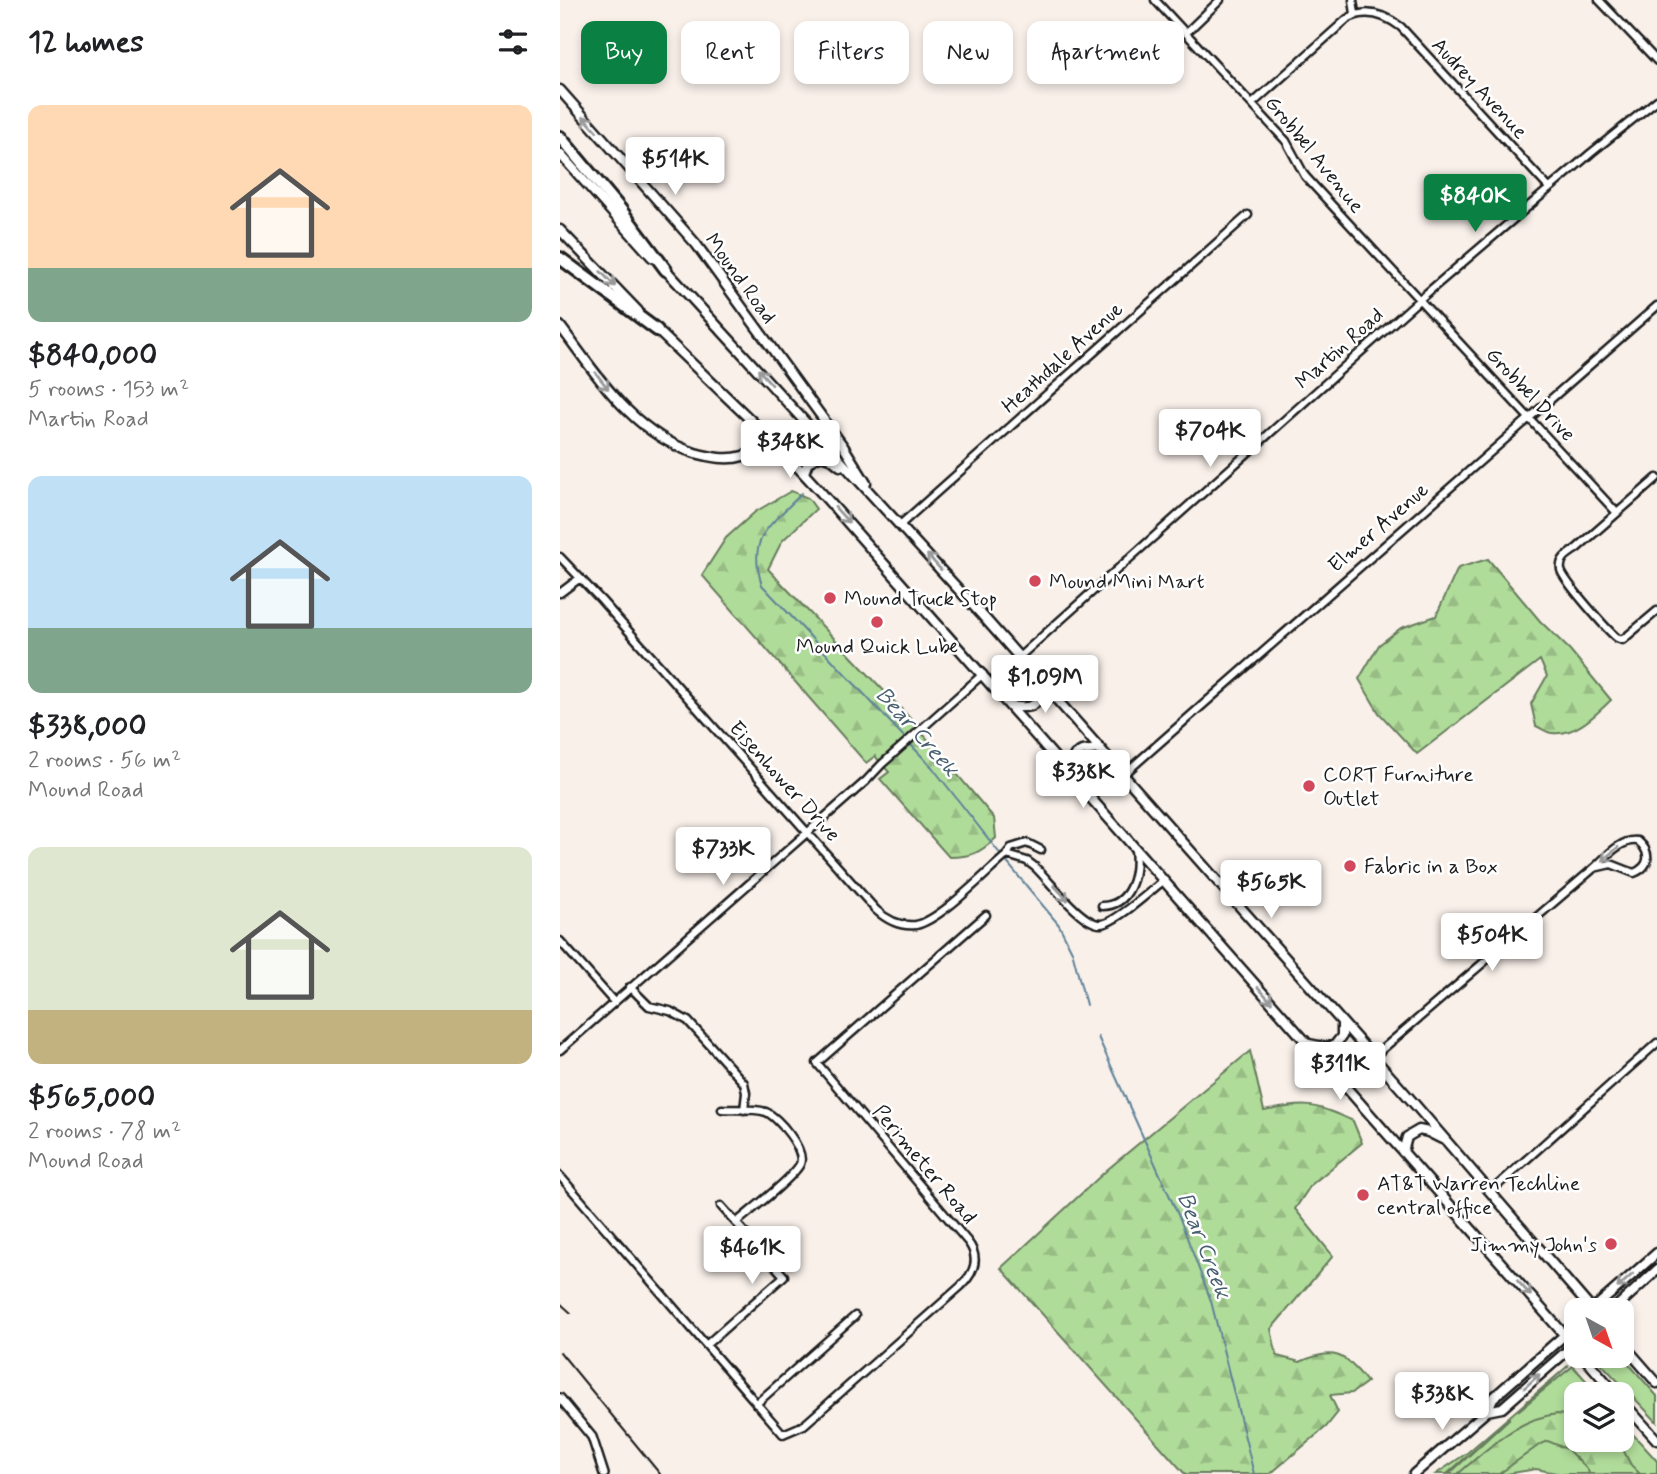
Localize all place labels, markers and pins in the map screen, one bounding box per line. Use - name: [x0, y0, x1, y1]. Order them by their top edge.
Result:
- pin: $514K: [626, 138, 724, 197]
- pin: $840K: [1426, 174, 1524, 234]
- pin: $704K: [1161, 410, 1259, 469]
- pin: $348K: [741, 420, 839, 480]
- place label: Mound Mini Mart: [1049, 568, 1205, 596]
- marker: Mound Mini Mart: [1027, 573, 1043, 589]
- place label: Mound Truck Stop: [844, 585, 997, 613]
- marker: Mound Truck Stop: [822, 590, 838, 606]
- marker: Mound Quick Lube: [869, 614, 885, 630]
- place label: Mound Quick Lube: [796, 633, 958, 661]
- pin: $1.09M: [988, 656, 1102, 715]
- pin: $338K: [1034, 750, 1132, 810]
- place label: CORT Furniture Outlet: [1323, 761, 1474, 813]
- marker: CORT Furniture Outlet: [1301, 778, 1317, 794]
- pin: $733K: [674, 828, 772, 887]
- place label: Fabric in a Box: [1364, 853, 1498, 881]
- marker: Fabric in a Box: [1342, 858, 1358, 874]
- pin: $565K: [1222, 860, 1320, 920]
- pin: $504K: [1443, 914, 1541, 973]
- pin: $311K: [1291, 1042, 1389, 1102]
- place label: AT&T Warren Techline central office: [1377, 1170, 1580, 1222]
- marker: AT&T Warren Techline central office: [1355, 1187, 1371, 1203]
- pin: $461K: [703, 1226, 801, 1286]
- place label: Jimmy John's: [1470, 1231, 1597, 1259]
- marker: Jimmy John's: [1603, 1236, 1619, 1252]
- pin: $338K: [1393, 1372, 1491, 1432]

